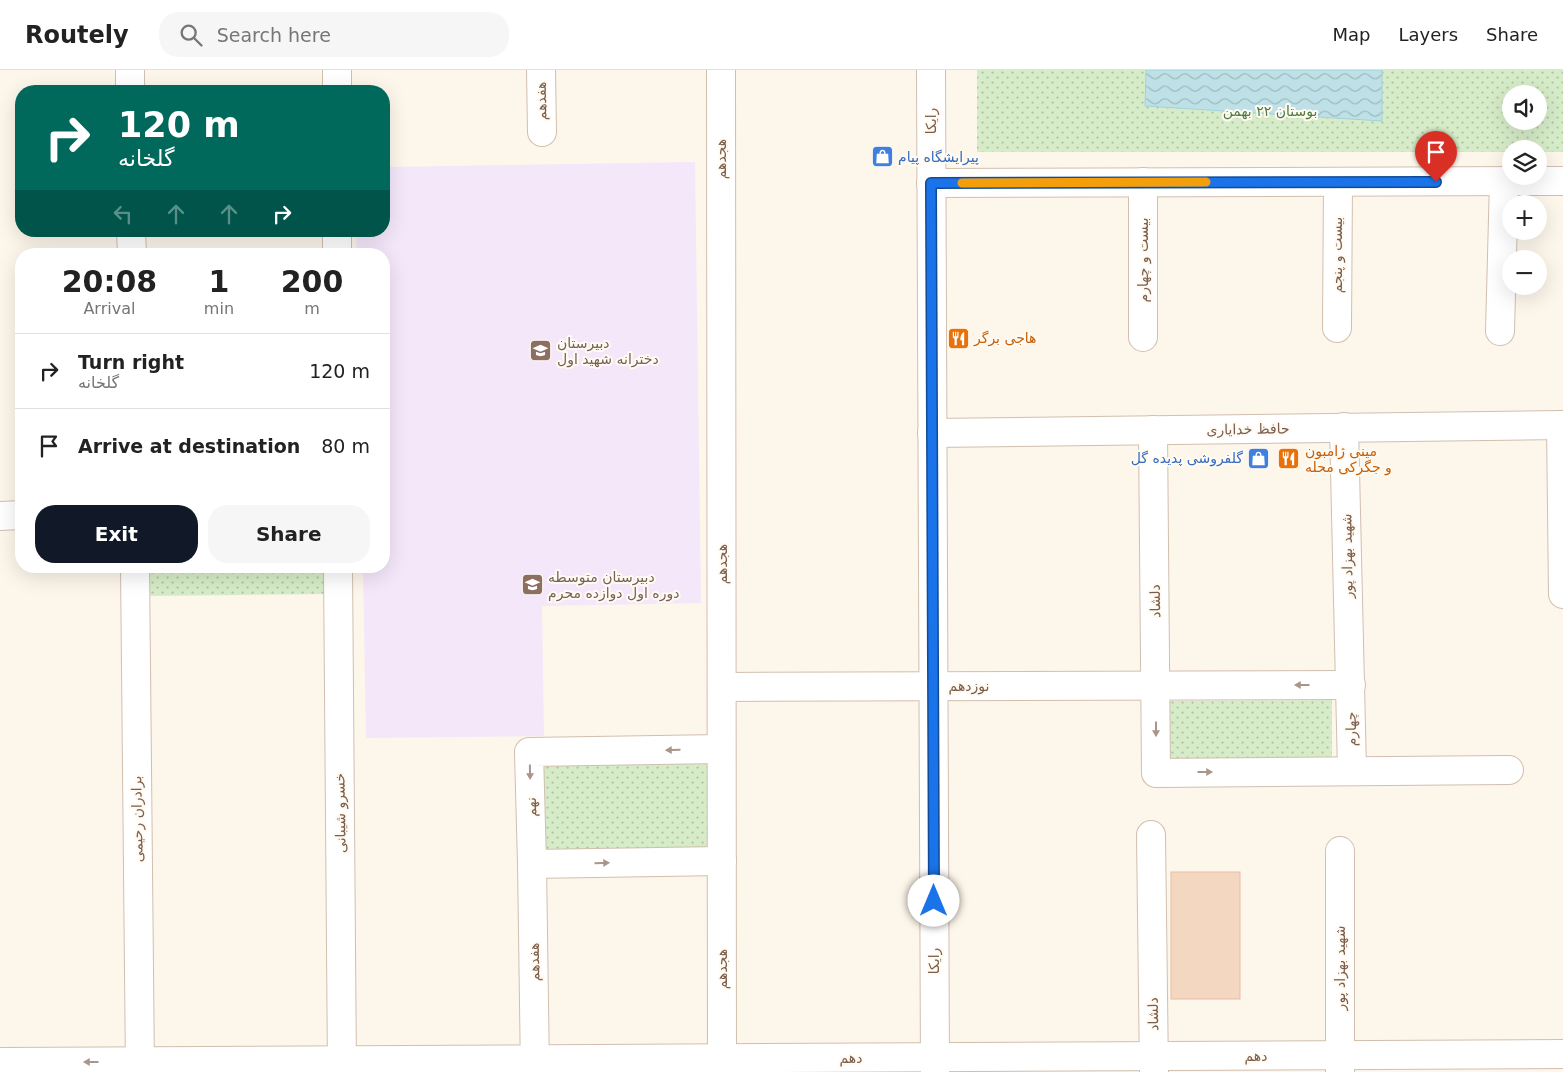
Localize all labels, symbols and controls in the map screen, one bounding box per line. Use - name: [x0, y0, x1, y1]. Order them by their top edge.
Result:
- search box: [159, 12, 509, 57]
- text: Routely: [25, 21, 129, 49]
- icon: search: [177, 21, 205, 49]
- text: Search here: [217, 24, 331, 46]
- text: Map: [1332, 24, 1370, 45]
- text: Layers: [1398, 24, 1458, 45]
- text: Share: [1486, 24, 1538, 45]
- street label: هفدهم: [533, 82, 550, 120]
- map controls: [1502, 85, 1547, 295]
- button: sound: [1502, 85, 1547, 130]
- park label: بوستان ۲۲ بهمن: [1223, 103, 1317, 120]
- icon: right: [35, 105, 100, 170]
- text: 120 m: [118, 105, 240, 145]
- street label: رایکا: [923, 108, 940, 134]
- pin: [1415, 131, 1457, 182]
- icon: arrive: [1422, 138, 1450, 166]
- street label: هجدهم: [713, 139, 730, 179]
- button: layers: [1502, 140, 1547, 185]
- shop icon: پیرایشگاه پیام: [870, 145, 894, 169]
- text: گلخانه: [118, 146, 175, 171]
- place label: پیرایشگاه پیام: [898, 149, 979, 166]
- button: +: [1502, 195, 1547, 240]
- icon: left: [109, 200, 137, 228]
- icon: ahead: [162, 200, 190, 228]
- icon: ahead: [215, 200, 243, 228]
- icon: right: [268, 200, 296, 228]
- street label: بیست و پنجم: [1329, 217, 1346, 293]
- street label: بیست و چهارم: [1135, 218, 1152, 302]
- button: −: [1502, 250, 1547, 295]
- text: 20:08: [62, 264, 157, 299]
- text: 1: [208, 264, 229, 299]
- text: 200: [281, 264, 343, 299]
- text: Arrival: [83, 299, 135, 318]
- text: min: [204, 299, 234, 318]
- text: m: [304, 299, 320, 318]
- restaurant icon: هاجی برگر: [946, 326, 970, 350]
- place label: هاجی برگر: [973, 330, 1036, 347]
- place label: دبيرستان دخترانه شهید اول: [557, 335, 659, 368]
- school or university icon: دبيرستان دخترانه شهید اول: [529, 339, 553, 363]
- text: Turn right: [78, 351, 184, 373]
- icon: right: [35, 357, 63, 385]
- text: 120 m: [309, 360, 370, 382]
- text: گلخانه: [78, 373, 119, 392]
- street label: حافظ خدایاری: [1206, 420, 1290, 439]
- icon: arrive: [35, 432, 63, 460]
- text: Arrive at destination: [78, 435, 300, 457]
- text: 80 m: [321, 435, 370, 457]
- place label: مینی ژامبون و جگرکی محله: [1305, 443, 1392, 476]
- shop icon: گلفروشی پدیده گل: [1247, 446, 1271, 470]
- restaurant icon: مینی ژامبون و جگرکی محله: [1277, 447, 1301, 471]
- place label: گلفروشی پدیده گل: [1131, 450, 1243, 467]
- button: Exit: [35, 505, 198, 563]
- button: Share: [208, 505, 370, 563]
- street label: شهید بهزاد پور: [1338, 513, 1357, 600]
- street label: هجدهم: [714, 544, 731, 584]
- place label: دبیرستان متوسطه دوره اول دوازده محرم: [548, 569, 679, 602]
- school or university icon: دبیرستان متوسطه دوره اول دوازده محرم: [520, 573, 544, 597]
- street label: دلشاد: [1147, 584, 1163, 618]
- street label: نوزدهم: [949, 678, 989, 695]
- one-way arrow: [1294, 681, 1310, 689]
- street label: چهارم: [1343, 711, 1360, 747]
- one-way arrow: [1152, 722, 1160, 738]
- one-way arrow: [664, 746, 680, 754]
- one-way arrow: [526, 764, 534, 780]
- one-way arrow: [1197, 768, 1213, 776]
- street label: خسرو شیبانی: [331, 773, 350, 853]
- street label: برادران رحیمی: [128, 776, 147, 862]
- street label: نهم: [523, 797, 540, 817]
- one-way arrow: [594, 859, 610, 867]
- position arrow: [907, 874, 959, 926]
- street label: شهید بهزاد پور: [1332, 926, 1349, 1011]
- street label: هفدهم: [526, 943, 543, 981]
- street label: رایکا: [926, 948, 943, 974]
- street label: هجدهم: [714, 949, 731, 989]
- street label: دلشاد: [1145, 997, 1161, 1031]
- street label: دهم: [1245, 1048, 1267, 1065]
- street label: دهم: [840, 1050, 862, 1067]
- one-way arrow: [83, 1058, 99, 1066]

